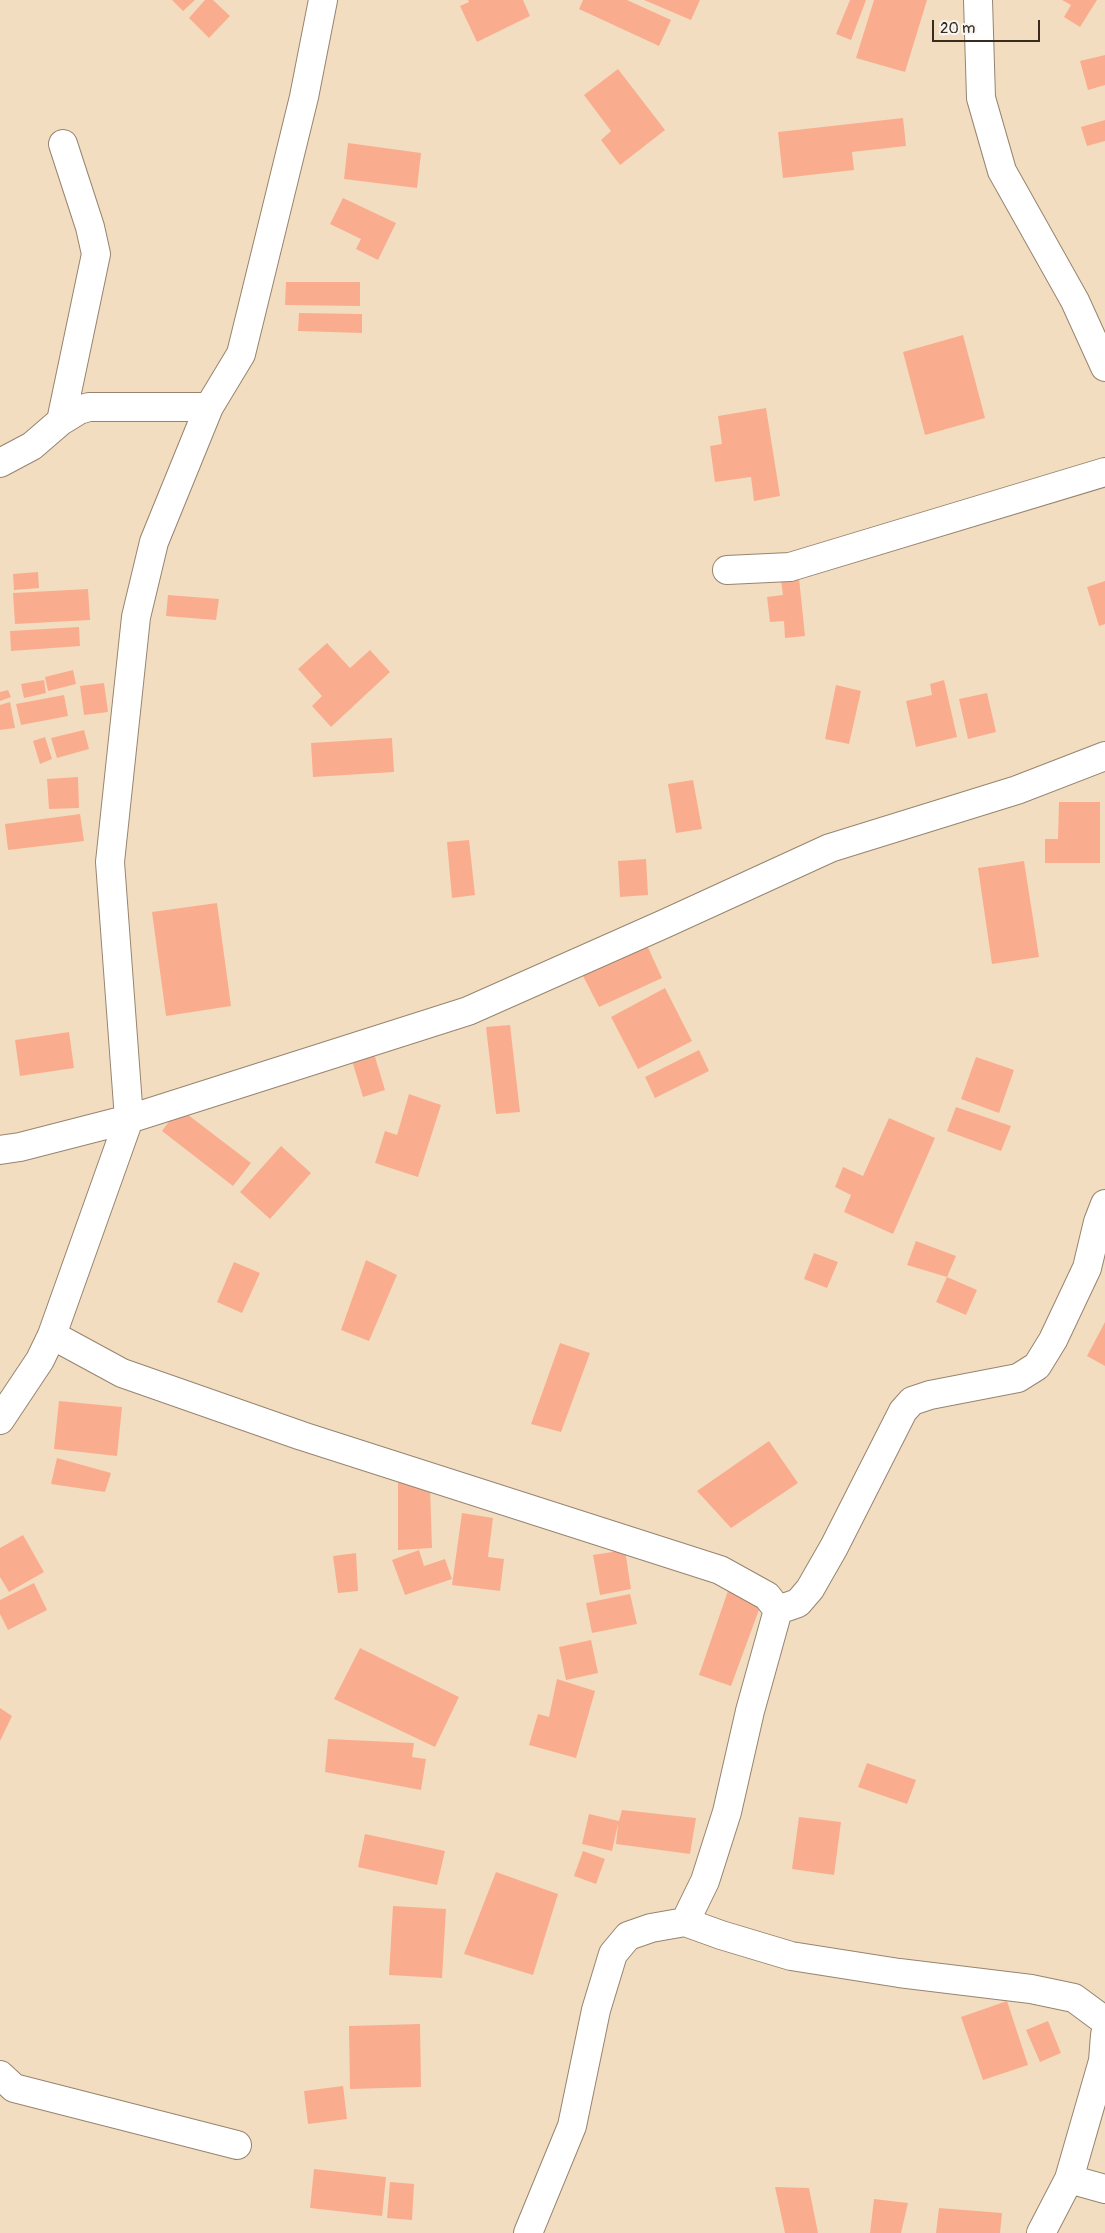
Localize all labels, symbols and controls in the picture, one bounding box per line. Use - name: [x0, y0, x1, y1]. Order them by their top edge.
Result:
- scale bar: [935, 10, 1042, 42]
- text: 20 m: [940, 19, 975, 38]

